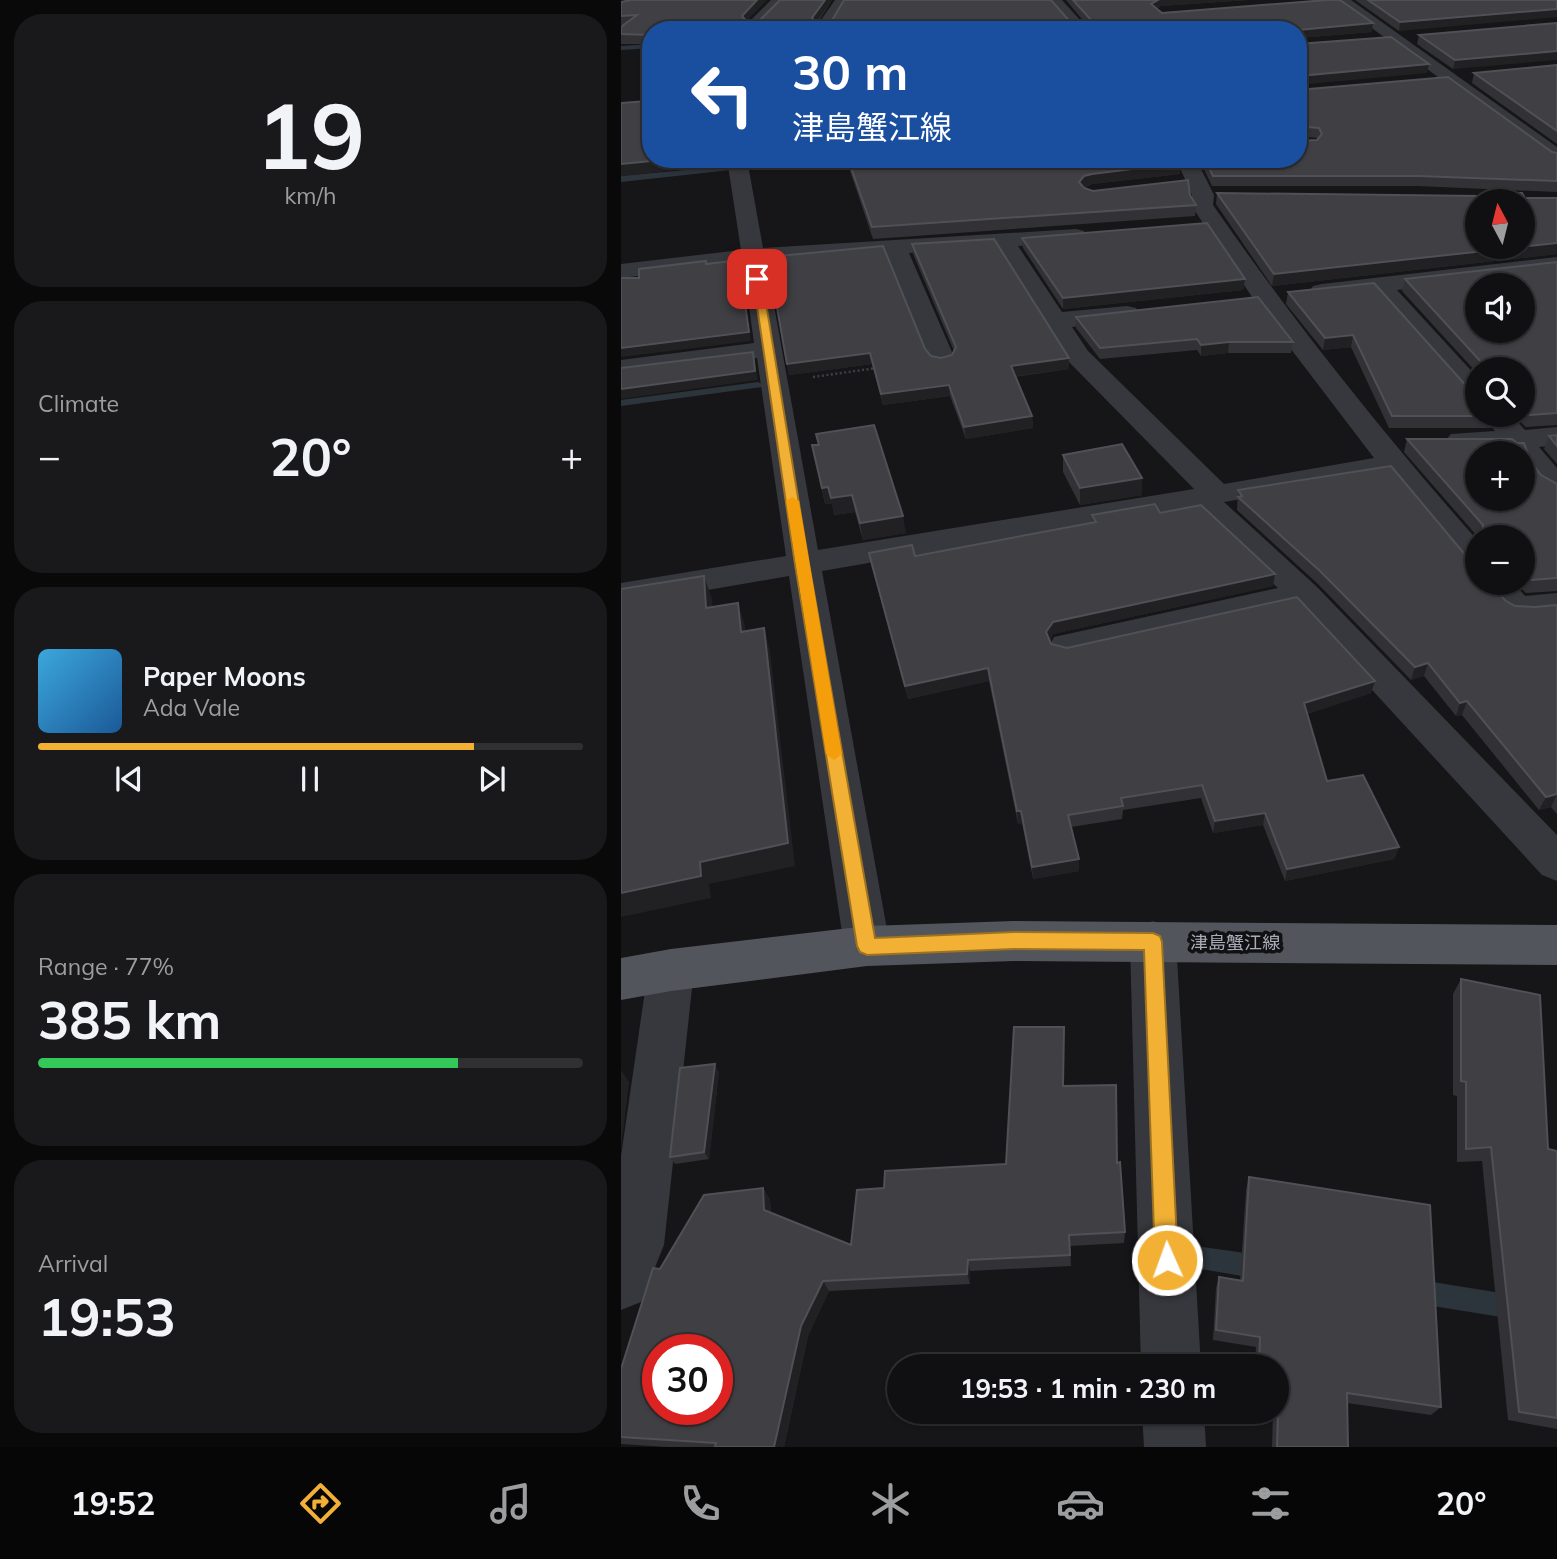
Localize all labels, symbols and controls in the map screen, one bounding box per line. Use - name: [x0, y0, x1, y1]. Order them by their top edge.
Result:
- text: 30 m: [792, 41, 908, 102]
- icon: left: [677, 49, 768, 140]
- text: 19: [256, 78, 365, 192]
- text: 津島蟹江線: [792, 107, 952, 147]
- text: km/h: [284, 181, 337, 210]
- north arrow: [1465, 189, 1535, 259]
- map controls: [1465, 189, 1535, 595]
- pin: [727, 249, 787, 309]
- icon: arrive: [738, 260, 776, 298]
- button: sound: [1465, 273, 1535, 343]
- button: search: [1465, 357, 1535, 427]
- text: Climate: [38, 389, 119, 418]
- text: 20°: [269, 424, 352, 489]
- text: −: [38, 432, 61, 480]
- text: +: [560, 432, 583, 480]
- button: +: [1465, 441, 1535, 511]
- button: −: [1465, 525, 1535, 595]
- text: Paper Moons: [143, 660, 306, 693]
- text: Ada Vale: [143, 693, 240, 722]
- icon: previous: [110, 760, 148, 798]
- icon: pause: [291, 760, 329, 798]
- icon: next: [473, 760, 511, 798]
- street label: 津島蟹江線: [1190, 931, 1280, 954]
- text: Range · 77%: [38, 952, 174, 981]
- text: 385 km: [38, 987, 221, 1052]
- position arrow: [1130, 1223, 1204, 1297]
- text: Arrival: [38, 1249, 108, 1278]
- text: 19:53: [38, 1284, 176, 1349]
- speed limit sign: 30: [642, 1334, 733, 1425]
- text: 19:53 · 1 min · 230 m: [960, 1372, 1216, 1405]
- icon: directions: [296, 1479, 345, 1528]
- icon: music: [486, 1479, 535, 1528]
- icon: phone: [676, 1479, 725, 1528]
- icon: climate: [866, 1479, 915, 1528]
- icon: car: [1056, 1479, 1105, 1528]
- icon: filters: [1246, 1479, 1295, 1528]
- text: 19:52: [70, 1483, 155, 1523]
- text: 20°: [1436, 1483, 1486, 1523]

